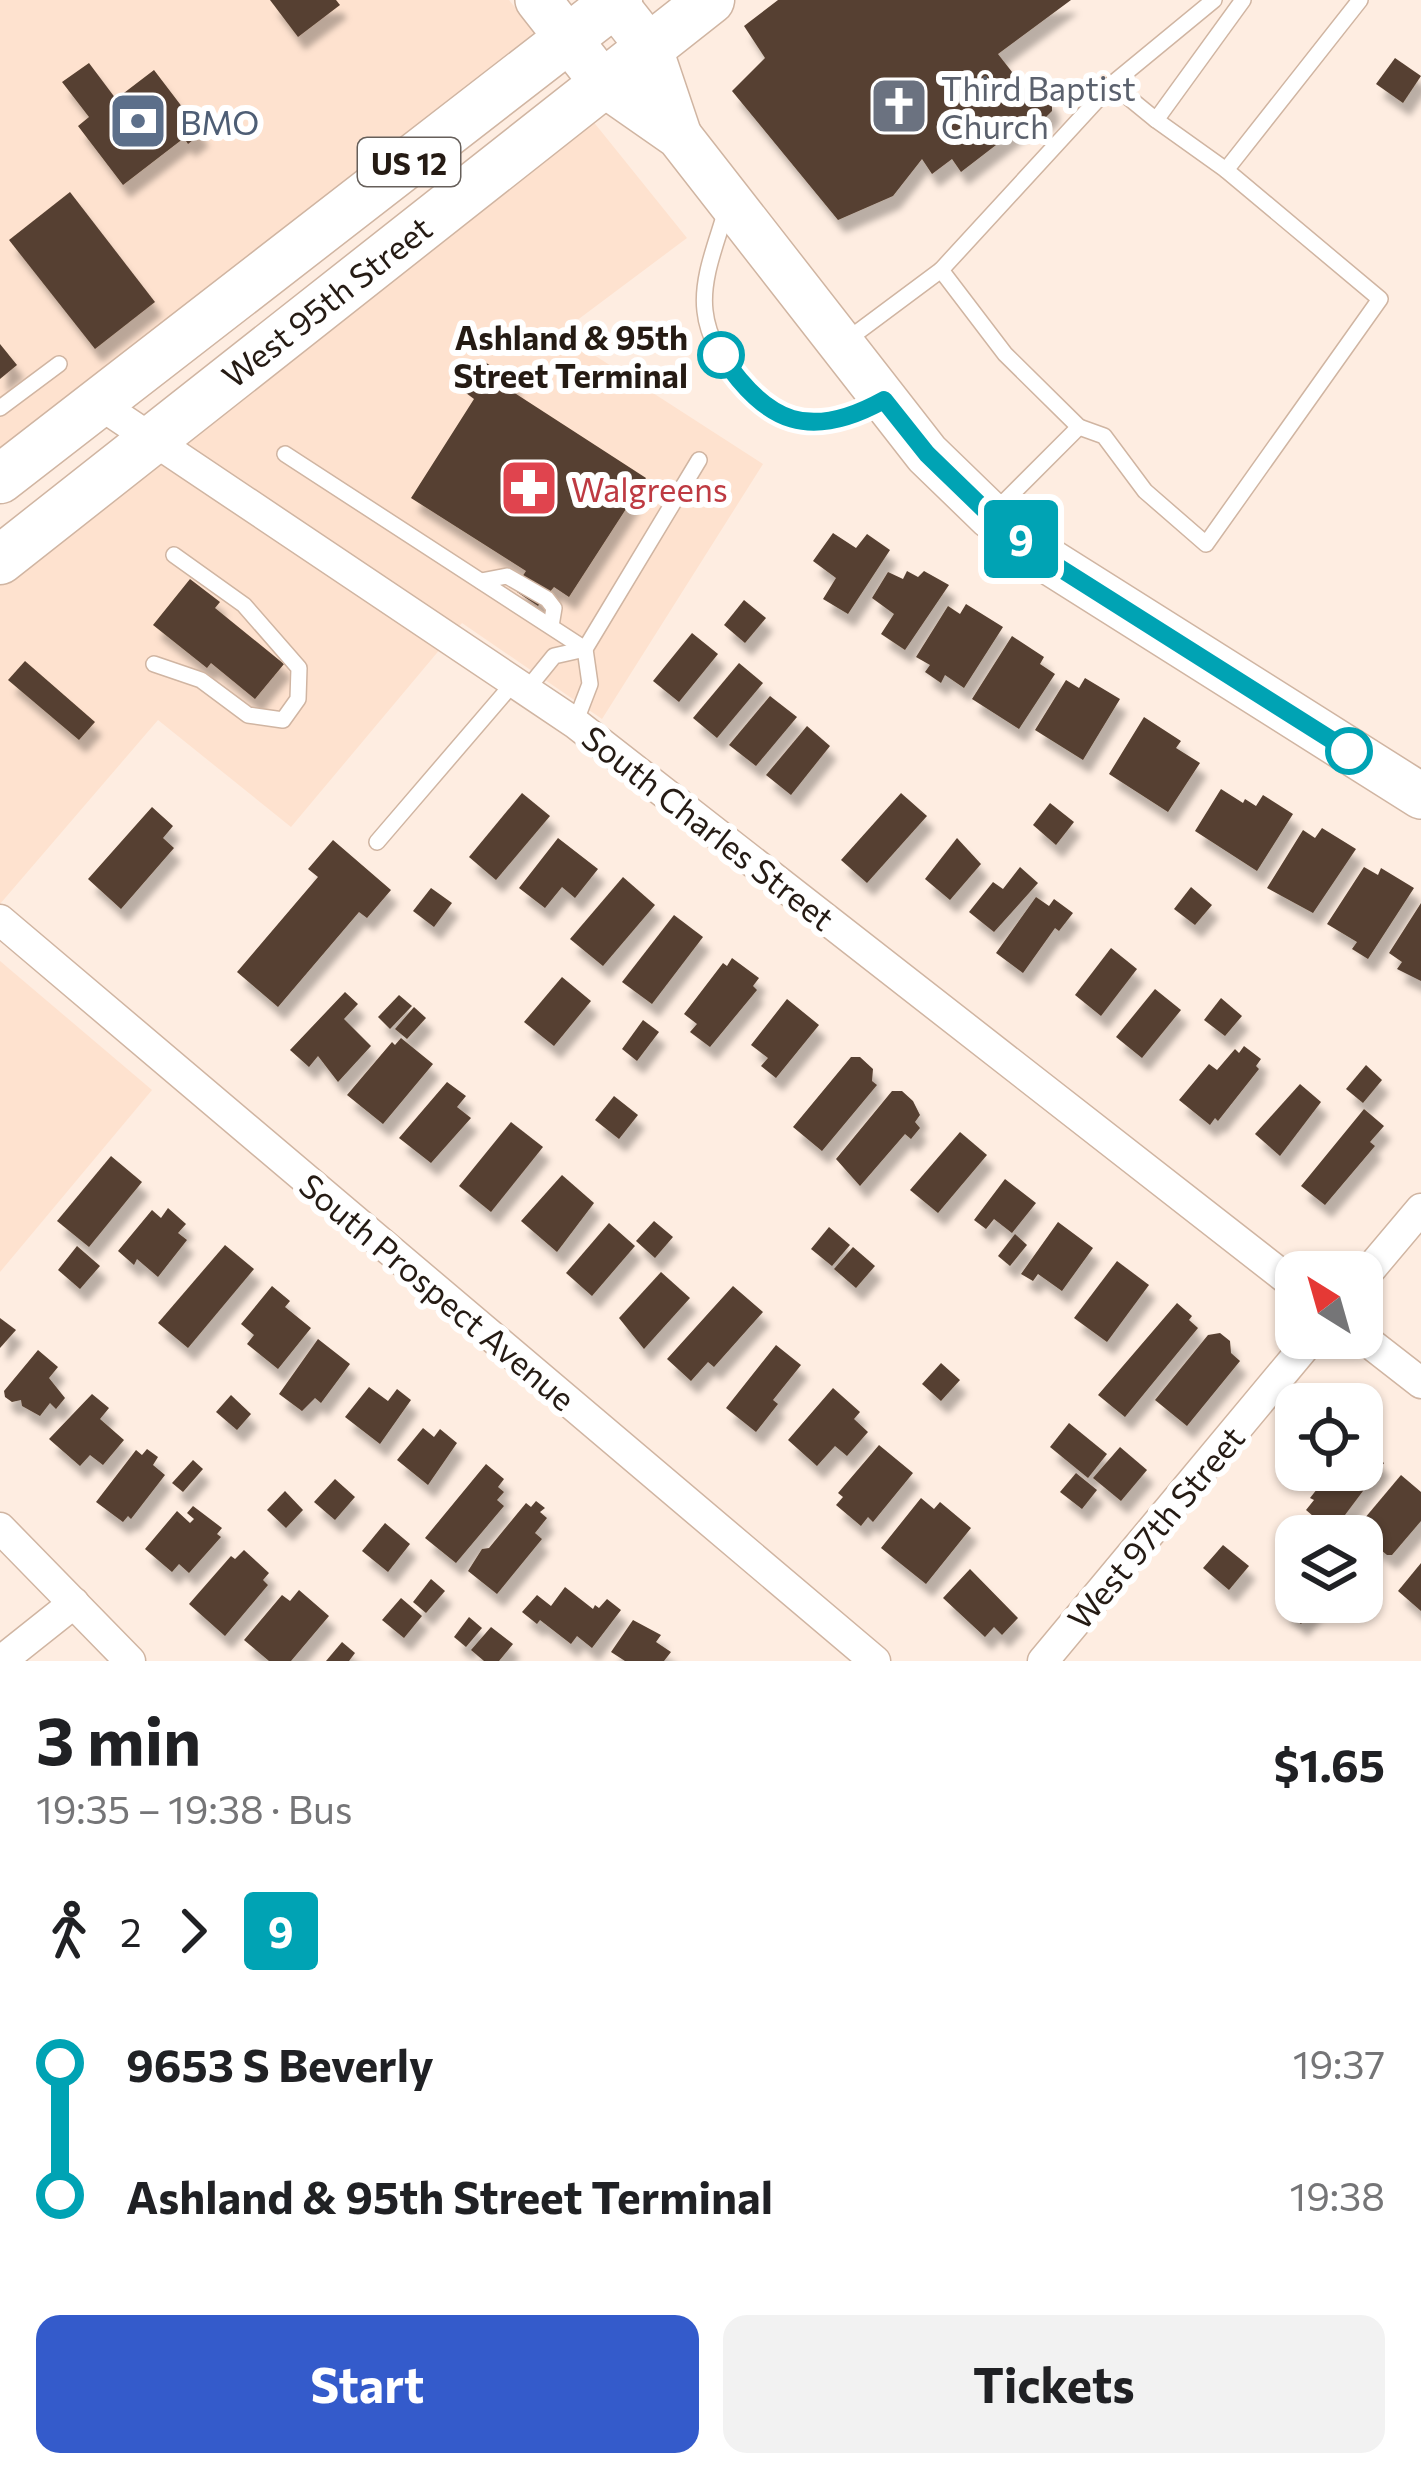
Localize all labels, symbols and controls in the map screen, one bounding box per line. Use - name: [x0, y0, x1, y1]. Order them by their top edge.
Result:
- place label: Third Baptist Church: [941, 67, 1136, 146]
- church icon: Third Baptist Church: [868, 75, 930, 137]
- bank icon: BMO: [107, 90, 169, 152]
- place label: BMO: [180, 101, 259, 142]
- road number: US 12: [358, 138, 460, 186]
- street label: West 95th Street: [213, 206, 439, 396]
- place label: Ashland & 95th Street Terminal: [453, 316, 688, 395]
- marker: Ashland & 95th Street Terminal: [699, 333, 743, 377]
- pharmacy icon: Walgreens: [498, 457, 560, 519]
- place label: Walgreens: [571, 468, 728, 509]
- line badge: 9: [982, 500, 1060, 578]
- text: 9: [1008, 513, 1034, 565]
- street label: South Charles Street: [575, 716, 843, 938]
- unlabelled marker: [1327, 729, 1371, 773]
- street label: South Prospect Avenue: [292, 1164, 584, 1418]
- north arrow: [1275, 1251, 1383, 1359]
- map controls: [1275, 1251, 1383, 1623]
- button: locate: [1275, 1383, 1383, 1491]
- street label: West 97th Street: [1058, 1417, 1252, 1637]
- button: layers: [1275, 1515, 1383, 1623]
- text: 3 min: [36, 1698, 201, 1779]
- text: $1.65: [1274, 1736, 1385, 1791]
- text: 19:35 – 19:38 · Bus: [36, 1784, 352, 1832]
- icon: walk: [36, 1898, 102, 1964]
- icon: forward: [160, 1898, 226, 1964]
- text: 9: [268, 1905, 294, 1957]
- text: 2: [120, 1907, 142, 1955]
- text: 9653 S Beverly: [126, 2036, 434, 2091]
- text: 19:37: [1293, 2039, 1385, 2087]
- text: Ashland & 95th Street Terminal: [126, 2168, 773, 2223]
- text: 19:38: [1290, 2171, 1385, 2219]
- button: Start: [36, 2315, 699, 2453]
- button: Tickets: [723, 2315, 1385, 2453]

